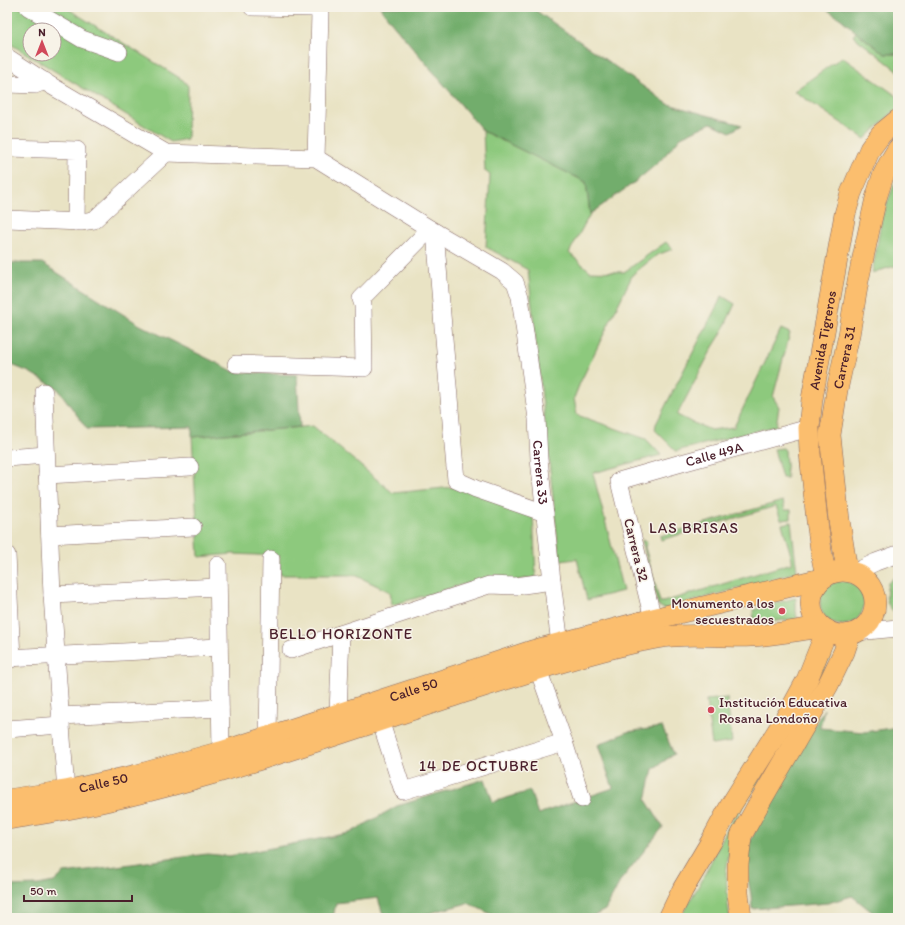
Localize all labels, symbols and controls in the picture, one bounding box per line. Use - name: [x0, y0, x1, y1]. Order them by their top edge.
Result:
- north arrow: [22, 22, 62, 62]
- text: N: [38, 26, 46, 39]
- street label: Avenida Tigreros: [805, 289, 840, 391]
- street label: Carrera 31: [829, 324, 859, 390]
- street label: Calle 49A: [684, 438, 745, 470]
- street label: Carrera 33: [530, 439, 552, 506]
- street label: Carrera 32: [620, 517, 652, 584]
- district label: LAS BRISAS: [649, 519, 739, 537]
- place label: Monumento a los secuestrados: [671, 595, 774, 628]
- marker: Monumento a los secuestrados: [777, 606, 787, 616]
- district label: BELLO HORIZONTE: [269, 625, 413, 643]
- street label: Calle 50: [387, 674, 440, 705]
- place label: Institución Educativa Rosana Londoño: [719, 694, 848, 727]
- marker: Institución Educativa Rosana Londoño: [706, 705, 716, 715]
- district label: 14 DE OCTUBRE: [419, 757, 539, 775]
- street label: Calle 50: [77, 769, 130, 796]
- scale bar: [24, 877, 132, 903]
- text: 50 m: [30, 884, 56, 898]

